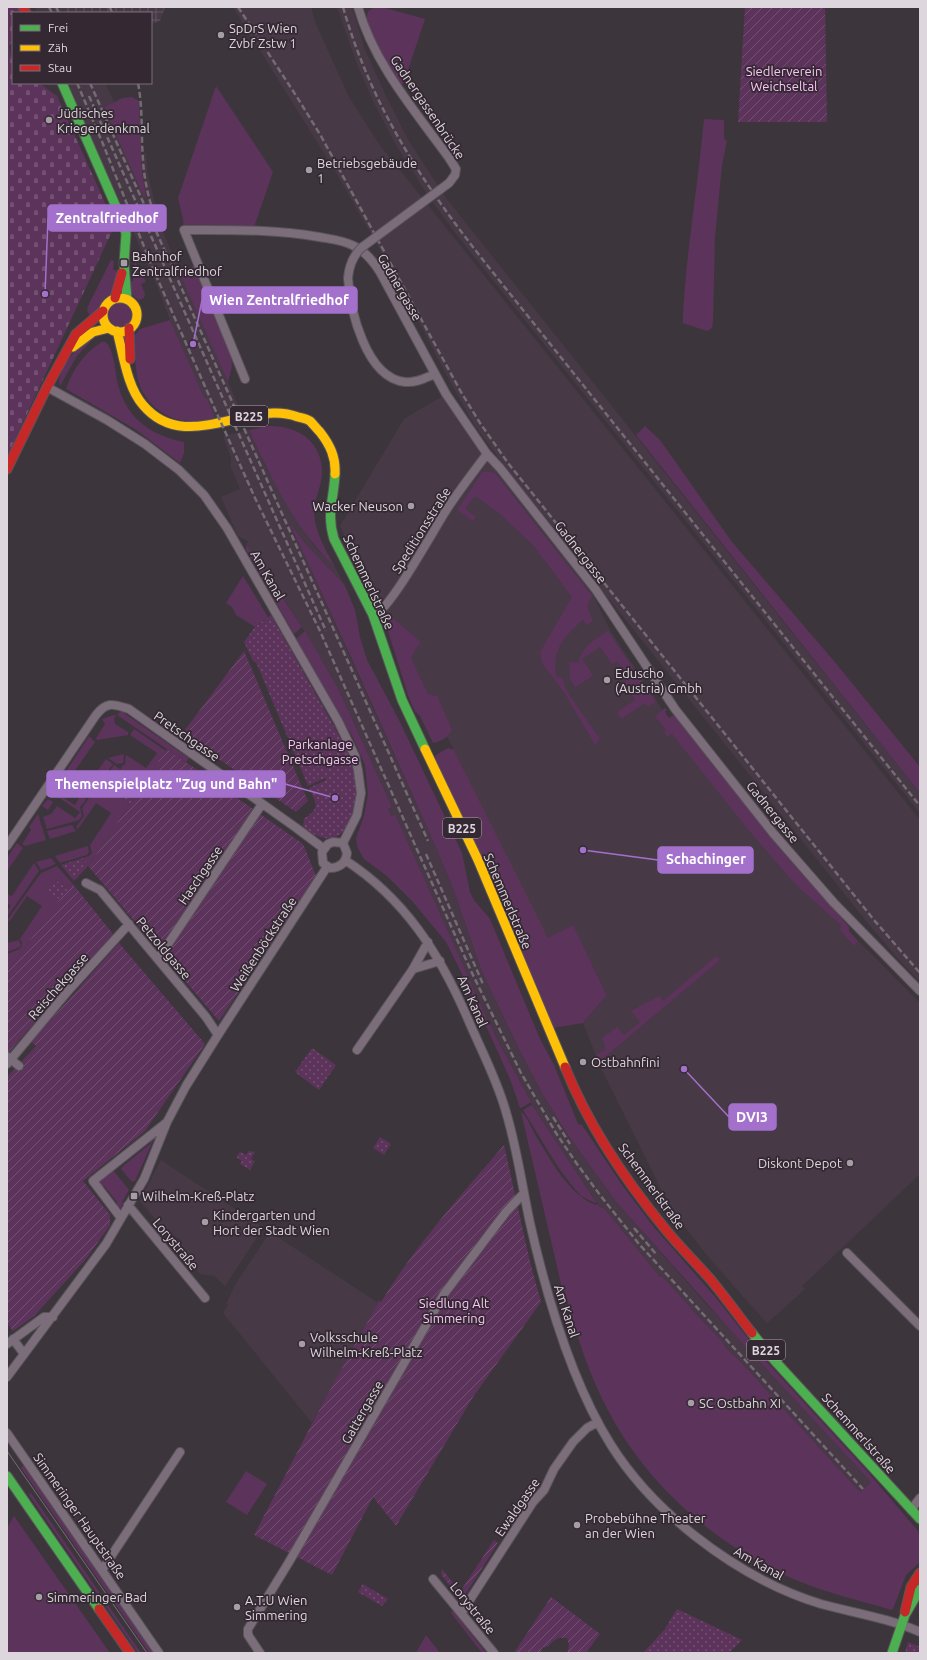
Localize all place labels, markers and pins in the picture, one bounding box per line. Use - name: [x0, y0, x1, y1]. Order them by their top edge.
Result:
- place label: SpDrS Wien Zvbf Zstw 1: [229, 21, 297, 50]
- marker: SpDrS Wien Zvbf Zstw 1: [216, 30, 226, 40]
- place label: Jüdisches Kriegerdenkmal: [57, 106, 150, 135]
- marker: Jüdisches Kriegerdenkmal: [44, 115, 54, 125]
- place label: Betriebsgebäude 1: [317, 156, 417, 185]
- marker: Betriebsgebäude 1: [304, 165, 314, 175]
- callout: Zentralfriedhof: [48, 205, 166, 231]
- place label: Bahnhof Zentralfriedhof: [132, 249, 222, 278]
- marker: Bahnhof Zentralfriedhof: [119, 258, 129, 268]
- callout: Wien Zentralfriedhof: [202, 287, 357, 313]
- place label: Wacker Neuson: [313, 499, 403, 513]
- marker: Wacker Neuson: [406, 501, 416, 511]
- place label: Eduscho (Austria) Gmbh: [615, 666, 702, 696]
- marker: Eduscho (Austria) Gmbh: [602, 675, 612, 685]
- callout: Themenspielplatz "Zug und Bahn": [47, 771, 285, 797]
- callout: Schachinger: [658, 847, 753, 873]
- place label: Ostbahnfini: [591, 1055, 660, 1069]
- marker: Ostbahnfini: [578, 1057, 588, 1067]
- callout: DVI3: [729, 1104, 776, 1130]
- place label: Diskont Depot: [758, 1156, 842, 1170]
- marker: Diskont Depot: [845, 1158, 855, 1168]
- place label: Wilhelm-Kreß-Platz: [142, 1189, 254, 1203]
- marker: Wilhelm-Kreß-Platz: [129, 1191, 139, 1201]
- place label: Kindergarten und Hort der Stadt Wien: [213, 1208, 330, 1237]
- marker: Kindergarten und Hort der Stadt Wien: [200, 1217, 210, 1227]
- place label: Volksschule Wilhelm-Kreß-Platz: [310, 1330, 422, 1359]
- marker: Volksschule Wilhelm-Kreß-Platz: [297, 1339, 307, 1349]
- place label: SC Ostbahn XI: [699, 1396, 781, 1410]
- marker: SC Ostbahn XI: [686, 1398, 696, 1408]
- place label: Probebühne Theater an der Wien: [585, 1511, 706, 1540]
- marker: Probebühne Theater an der Wien: [572, 1520, 582, 1530]
- place label: Simmeringer Bad: [47, 1590, 147, 1604]
- marker: Simmeringer Bad: [34, 1592, 44, 1602]
- place label: A.T.U Wien Simmering: [245, 1593, 308, 1622]
- marker: A.T.U Wien Simmering: [232, 1602, 242, 1612]

